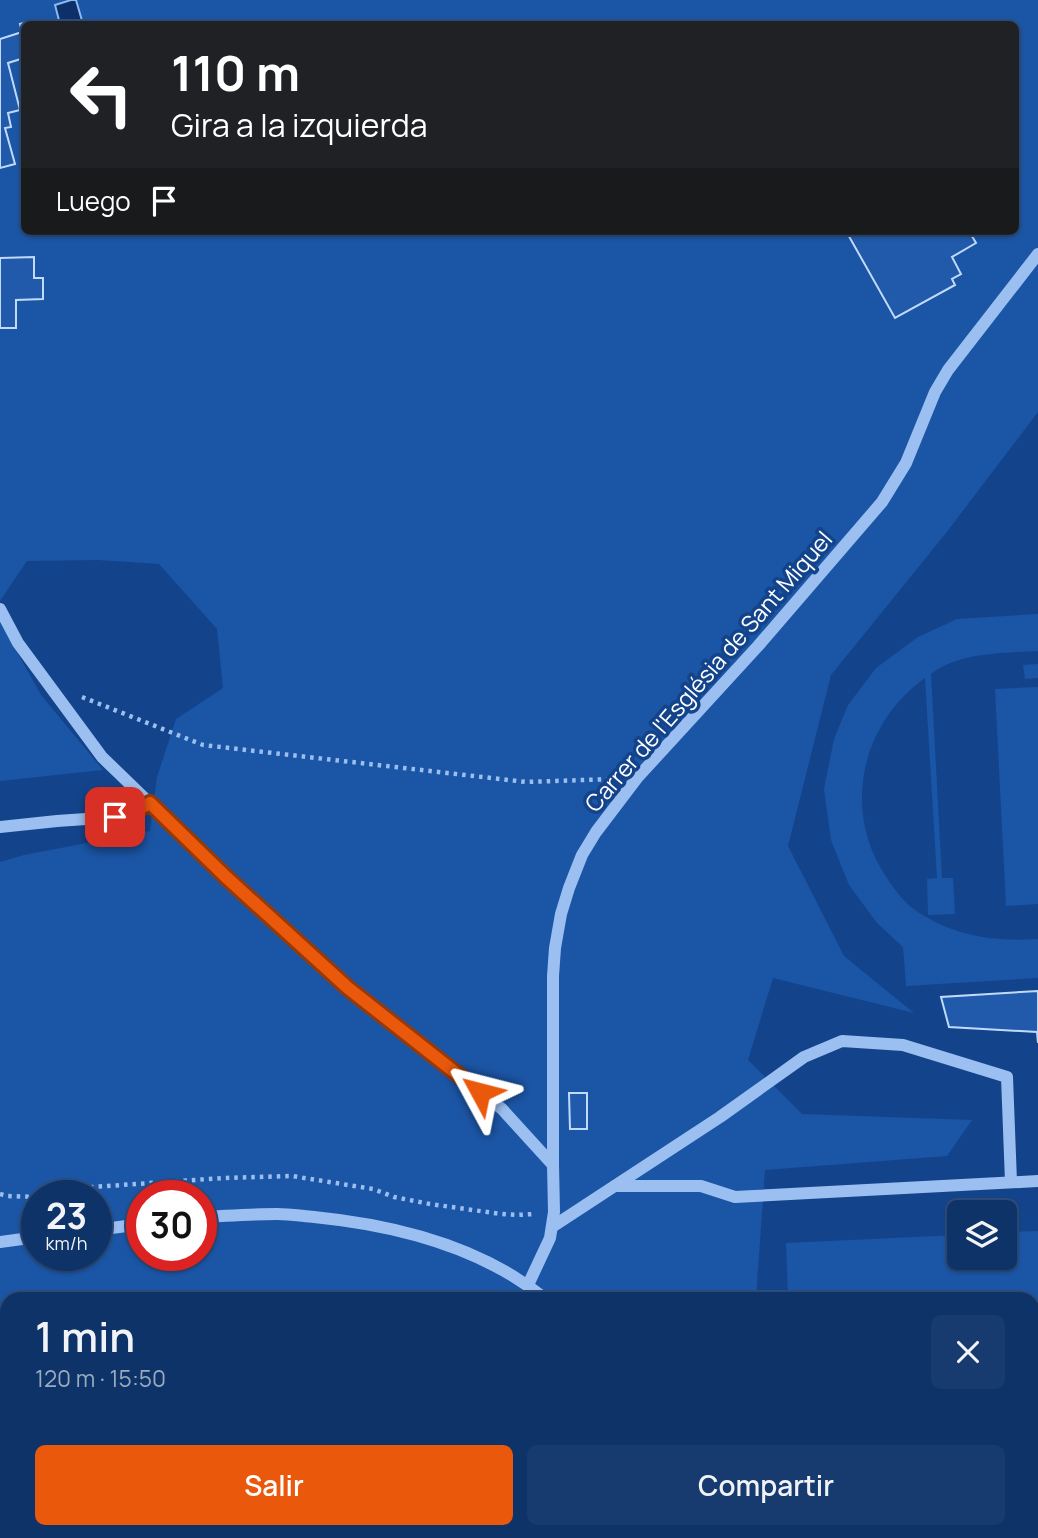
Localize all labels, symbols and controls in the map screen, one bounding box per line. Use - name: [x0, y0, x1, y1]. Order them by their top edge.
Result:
- text: 110 m: [171, 39, 300, 106]
- icon: left: [56, 49, 147, 140]
- text: Gira a la izquierda: [171, 103, 427, 147]
- icon: arrive: [145, 182, 183, 220]
- text: Luego: [56, 183, 131, 219]
- street label: Carrer de l'Església de Sant Miquel: [577, 524, 839, 818]
- pin: [85, 787, 145, 847]
- icon: arrive: [96, 798, 134, 836]
- position arrow: [443, 1055, 517, 1129]
- speed limit sign: 30: [126, 1180, 217, 1271]
- text: 23: [46, 1192, 87, 1240]
- map controls: [947, 1200, 1017, 1270]
- button: layers: [947, 1200, 1017, 1270]
- text: km/h: [46, 1231, 87, 1255]
- text: 1 min: [35, 1307, 135, 1365]
- button: close: [931, 1315, 1005, 1389]
- text: 120 m · 15:50: [35, 1362, 166, 1394]
- button: Salir: [35, 1445, 513, 1525]
- button: Compartir: [527, 1445, 1005, 1525]

